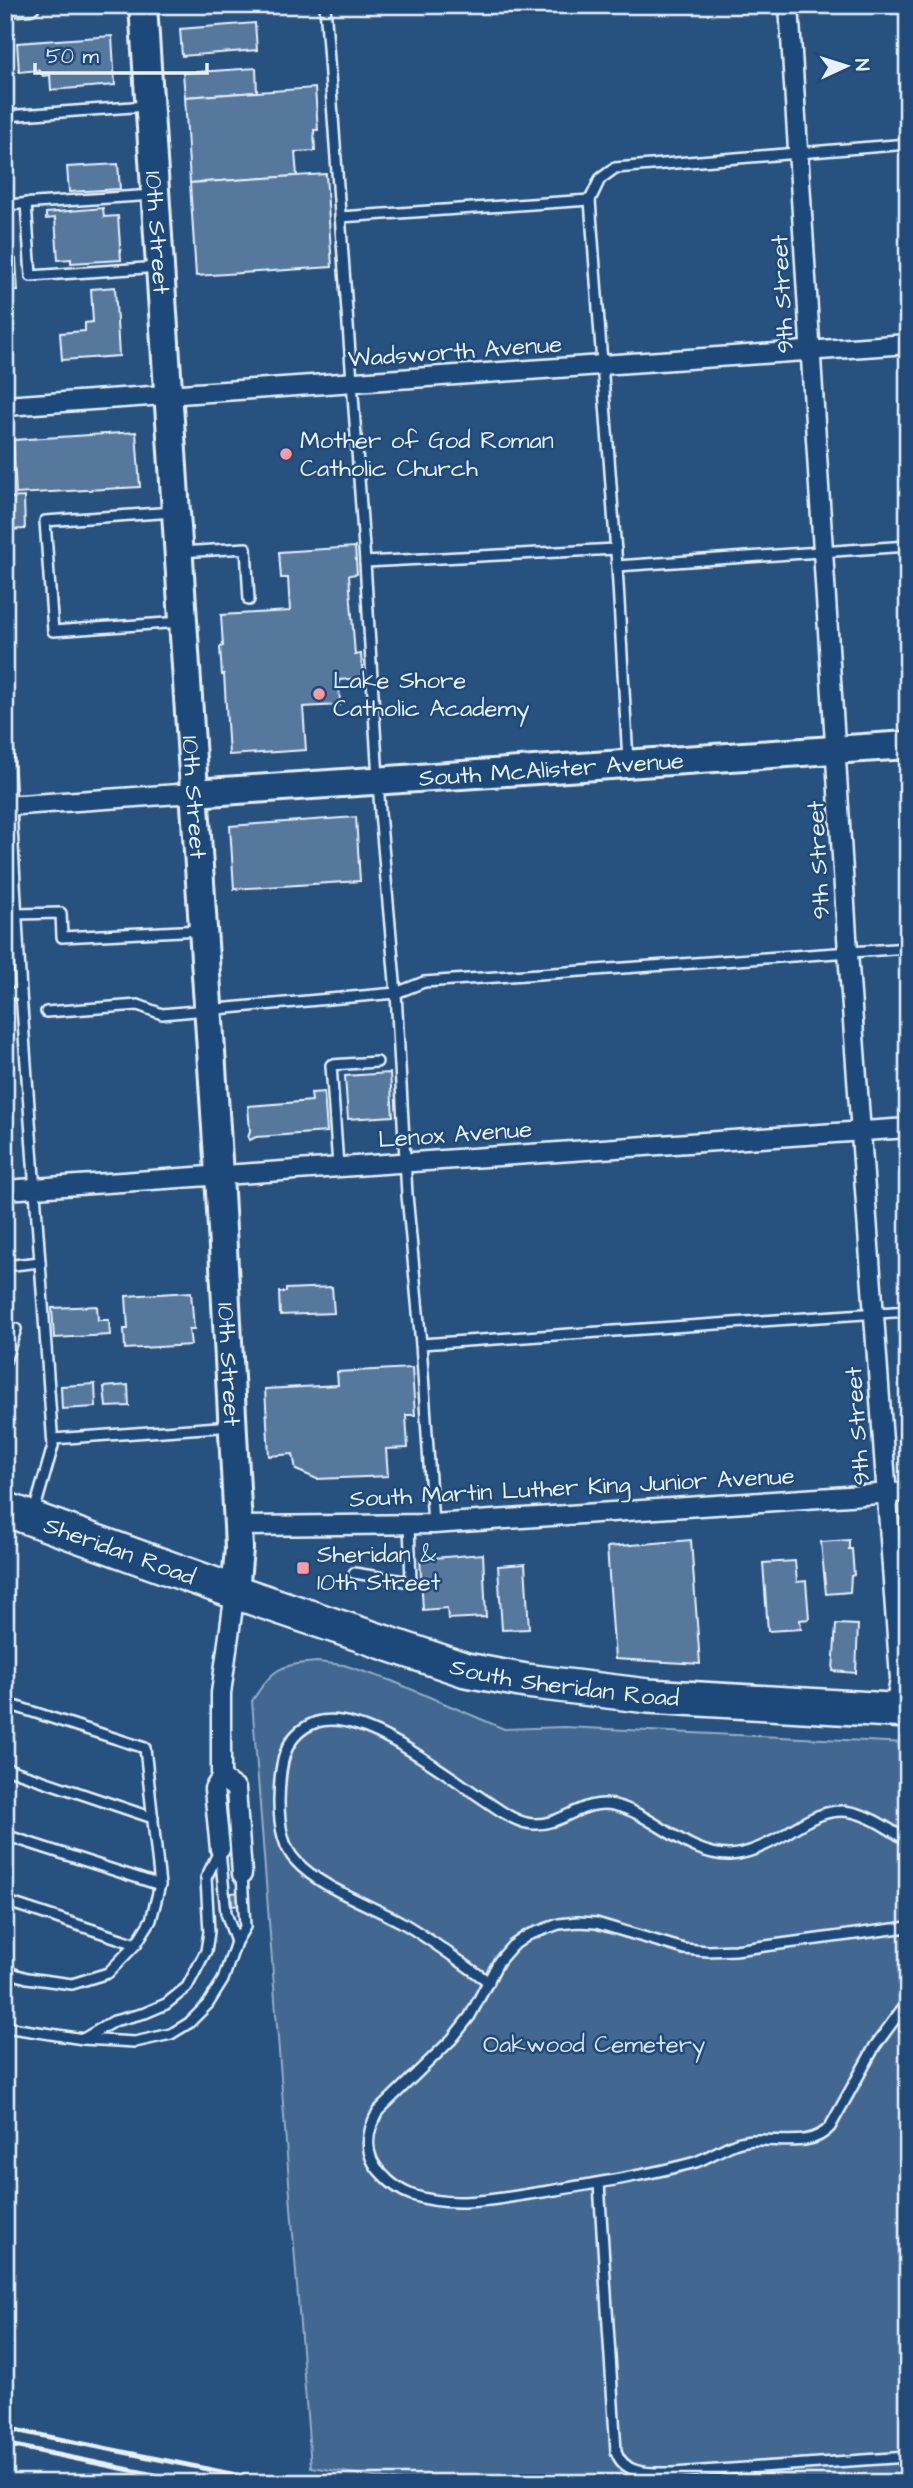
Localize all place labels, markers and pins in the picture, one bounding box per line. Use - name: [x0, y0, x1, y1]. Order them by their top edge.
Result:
- place label: Mother of God Roman Catholic Church: [300, 424, 554, 486]
- marker: Mother of God Roman Catholic Church: [278, 446, 294, 462]
- place label: Lake Shore Catholic Academy: [333, 664, 529, 727]
- marker: Lake Shore Catholic Academy: [311, 686, 327, 702]
- place label: Sheridan & 10th Street: [317, 1538, 441, 1600]
- marker: Sheridan & 10th Street: [295, 1560, 311, 1576]

